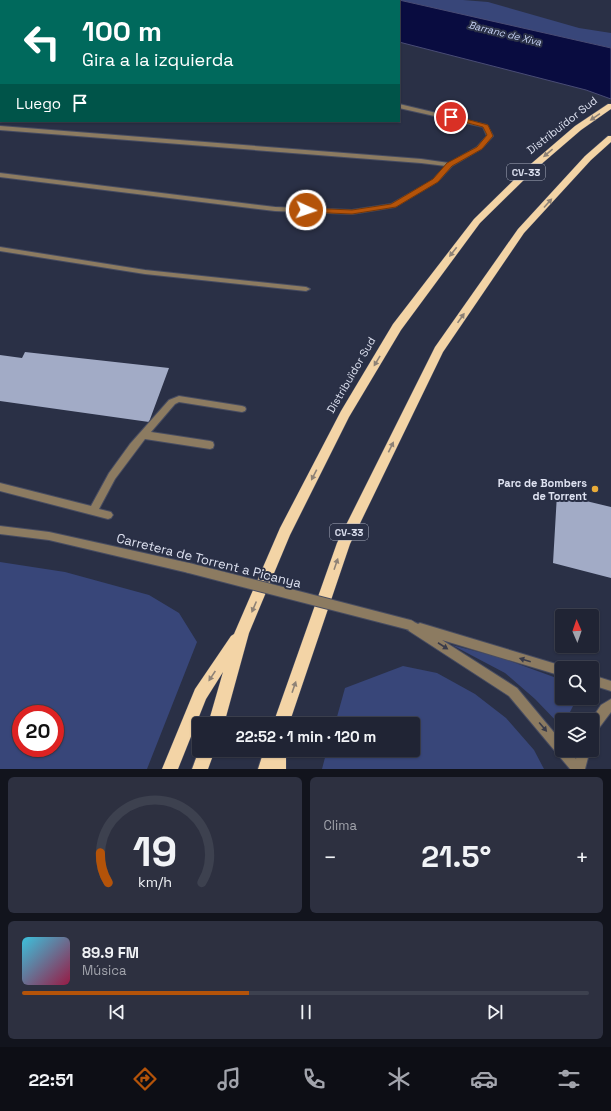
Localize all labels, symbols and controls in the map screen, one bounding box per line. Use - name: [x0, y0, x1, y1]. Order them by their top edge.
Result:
- text: 100 m: [82, 13, 162, 49]
- icon: left: [16, 16, 68, 68]
- water label: Barranc de Xiva: [467, 18, 543, 49]
- text: Gira a la izquierda: [82, 48, 234, 71]
- icon: arrive: [69, 92, 91, 114]
- street label: Distribuïdor Sud: [524, 93, 600, 157]
- text: Luego: [16, 94, 61, 113]
- pin: [434, 100, 468, 134]
- icon: arrive: [440, 106, 462, 128]
- one-way arrow: [589, 113, 600, 121]
- one-way arrow: [543, 149, 554, 158]
- road number: CV-33: [507, 164, 545, 180]
- position arrow: [285, 189, 327, 231]
- one-way arrow: [543, 197, 552, 208]
- one-way arrow: [449, 246, 458, 257]
- one-way arrow: [457, 313, 465, 323]
- street label: Distribuïdor Sud: [324, 334, 378, 416]
- one-way arrow: [373, 355, 380, 367]
- one-way arrow: [388, 441, 394, 452]
- one-way arrow: [311, 469, 318, 481]
- place label: Parc de Bombers de Torrent: [498, 476, 587, 503]
- marker: Parc de Bombers de Torrent: [590, 484, 600, 494]
- road number: CV-33: [330, 524, 368, 540]
- street label: Carretera de Torrent a Picanya: [115, 529, 304, 592]
- one-way arrow: [334, 558, 340, 570]
- one-way arrow: [250, 601, 256, 613]
- north arrow: [555, 609, 599, 653]
- map controls: [555, 609, 599, 757]
- one-way arrow: [437, 642, 448, 650]
- one-way arrow: [518, 657, 530, 663]
- button: search: [555, 661, 599, 705]
- one-way arrow: [209, 671, 216, 682]
- one-way arrow: [291, 681, 297, 693]
- speed limit sign: 20: [12, 705, 64, 757]
- button: layers: [555, 713, 599, 757]
- one-way arrow: [538, 721, 547, 732]
- text: 22:52 · 1 min · 120 m: [236, 727, 376, 746]
- text: Clima: [324, 817, 357, 834]
- text: 19: [132, 825, 177, 878]
- text: 21.5°: [421, 837, 491, 876]
- text: −: [324, 843, 337, 871]
- text: +: [575, 843, 589, 871]
- text: km/h: [138, 873, 172, 891]
- text: 89.9 FM: [82, 943, 139, 962]
- text: Música: [82, 962, 127, 979]
- icon: previous: [106, 1001, 128, 1023]
- icon: pause: [295, 1001, 317, 1023]
- icon: next: [484, 1001, 506, 1023]
- icon: directions: [131, 1065, 159, 1093]
- icon: music: [215, 1065, 243, 1093]
- icon: phone: [300, 1065, 328, 1093]
- icon: climate: [385, 1065, 413, 1093]
- icon: car: [470, 1065, 498, 1093]
- icon: filters: [555, 1065, 583, 1093]
- text: 22:51: [28, 1068, 74, 1091]

